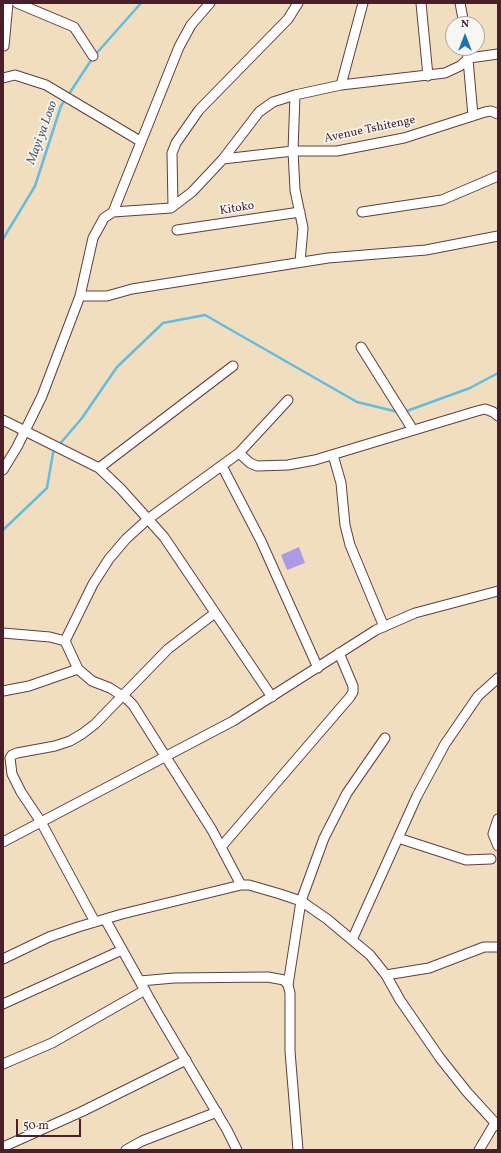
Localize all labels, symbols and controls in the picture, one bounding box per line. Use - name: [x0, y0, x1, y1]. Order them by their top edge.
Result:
- north arrow: [445, 16, 485, 56]
- text: N: [461, 17, 469, 32]
- water label: Mayi ya Loso: [24, 99, 62, 167]
- street label: Avenue Tshitenge: [323, 113, 417, 147]
- street label: Kitoko: [219, 199, 255, 219]
- scale bar: [18, 1111, 83, 1137]
- text: 50 m: [23, 1118, 49, 1134]

